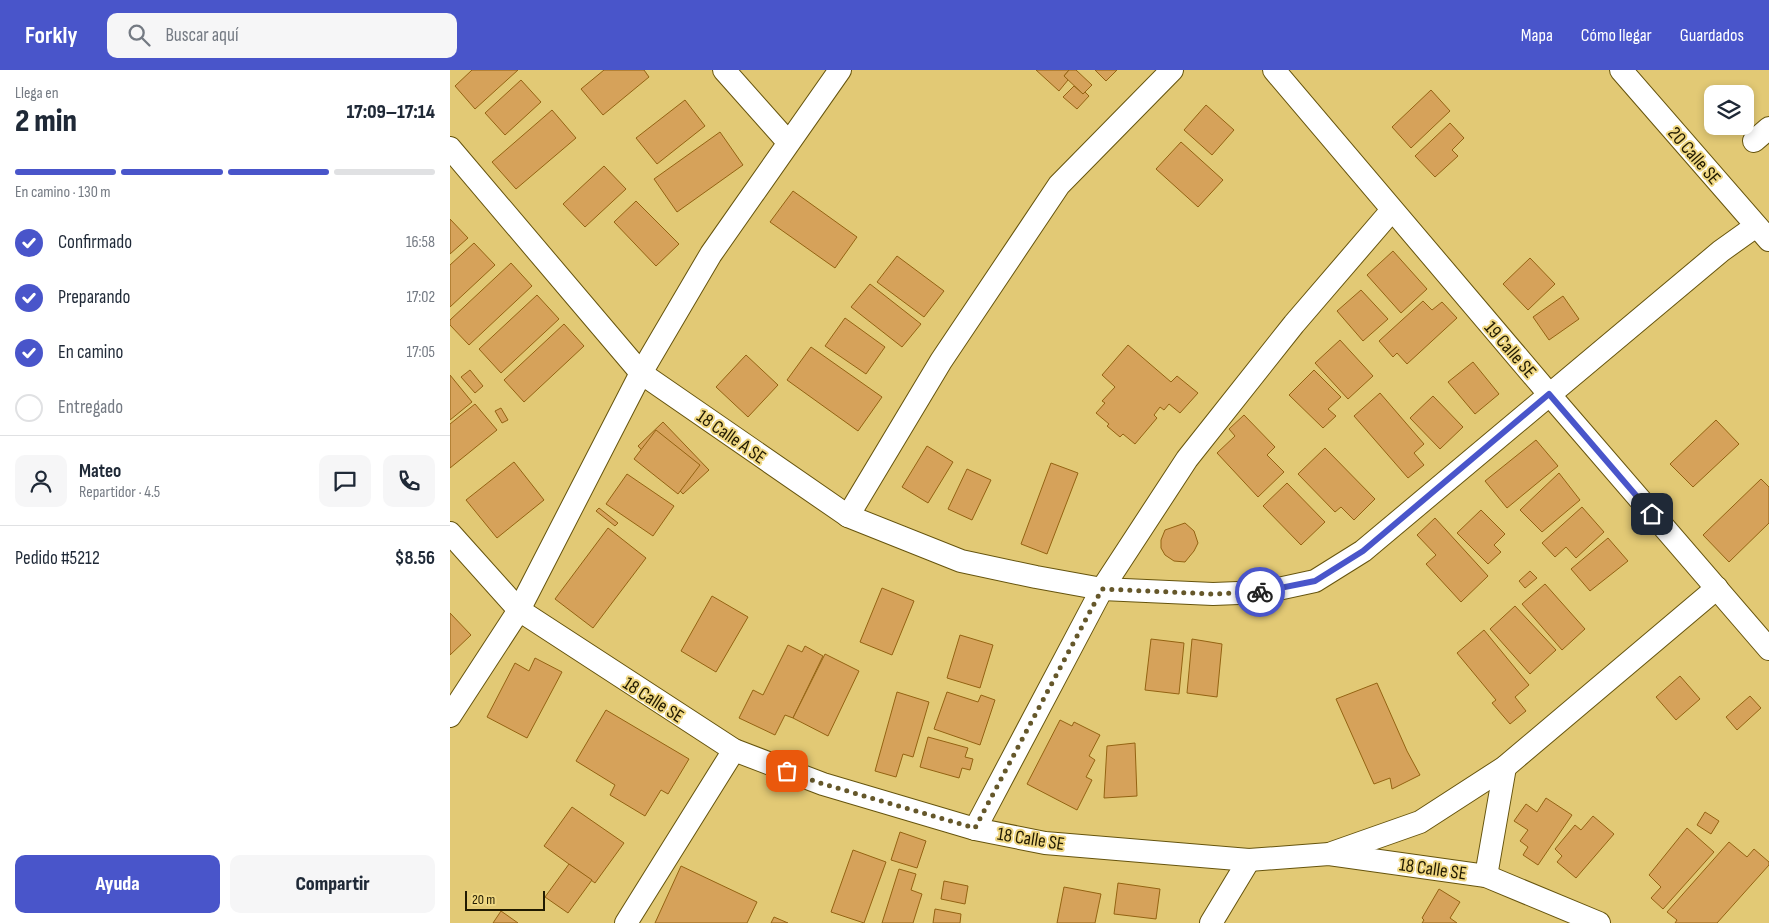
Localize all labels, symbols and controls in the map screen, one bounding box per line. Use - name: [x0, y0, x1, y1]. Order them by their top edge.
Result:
- search box: [107, 13, 457, 58]
- text: Forkly: [25, 21, 77, 50]
- icon: search: [125, 21, 153, 49]
- text: Buscar aquí: [165, 24, 238, 47]
- text: Mapa: [1521, 25, 1553, 46]
- text: Cómo llegar: [1581, 25, 1652, 46]
- text: Guardados: [1680, 25, 1744, 46]
- text: Llega en: [15, 84, 59, 103]
- map controls: [1704, 85, 1754, 135]
- button: layers: [1704, 85, 1754, 135]
- text: 17:09–17:14: [346, 101, 435, 124]
- text: 2 min: [15, 102, 77, 141]
- street label: 20 Calle SE: [1662, 122, 1725, 190]
- text: En camino · 130 m: [15, 183, 111, 202]
- icon: check: [15, 229, 43, 257]
- text: Confirmado: [58, 231, 132, 254]
- text: 16:58: [406, 233, 435, 252]
- icon: check: [15, 284, 43, 312]
- text: Preparando: [58, 286, 130, 309]
- text: 17:02: [406, 288, 435, 307]
- street label: 19 Calle SE: [1479, 317, 1541, 383]
- icon: check: [15, 339, 43, 367]
- text: En camino: [58, 341, 123, 364]
- text: 17:05: [407, 343, 435, 362]
- text: Entregado: [58, 396, 123, 419]
- street label: 18 Calle A SE: [692, 405, 770, 469]
- button: person: [15, 455, 67, 507]
- button: chat: [319, 455, 371, 507]
- button: phone: [383, 455, 435, 507]
- text: Mateo: [79, 460, 121, 483]
- text: Repartidor · 4.5: [79, 483, 160, 502]
- pin: [1631, 493, 1673, 535]
- icon: home: [1638, 500, 1666, 528]
- text: Pedido #5212: [15, 547, 100, 570]
- text: $8.56: [395, 547, 435, 570]
- courier: [1235, 567, 1285, 617]
- icon: bike: [1246, 578, 1274, 606]
- street label: 18 Calle SE: [618, 672, 688, 728]
- pin: [766, 750, 808, 792]
- icon: bag: [773, 757, 801, 785]
- street label: 18 Calle SE: [995, 823, 1066, 856]
- street label: 18 Calle SE: [1398, 853, 1468, 886]
- button: Ayuda: [15, 855, 220, 913]
- button: Compartir: [230, 855, 435, 913]
- scale bar: [465, 888, 545, 911]
- text: 20 m: [472, 891, 495, 908]

